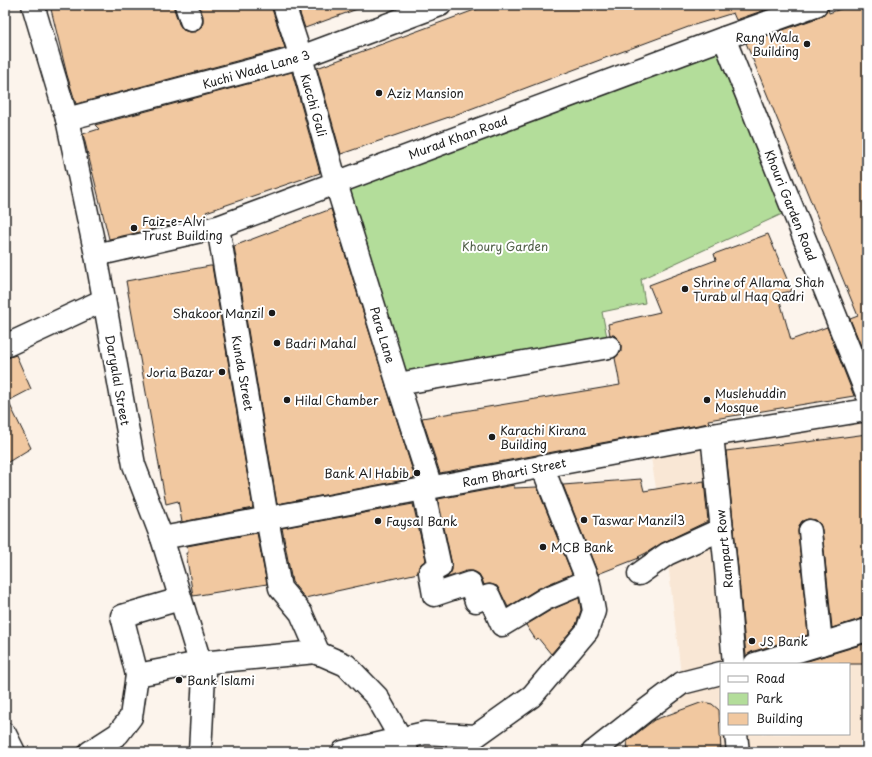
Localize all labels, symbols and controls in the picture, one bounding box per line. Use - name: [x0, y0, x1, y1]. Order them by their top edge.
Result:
- place label: Rang Wala Building: [735, 28, 799, 60]
- marker: Rang Wala Building: [802, 39, 812, 49]
- street label: Kuchi Wada Lane 3: [200, 45, 312, 93]
- street label: Kucchi Gali: [296, 71, 332, 139]
- place label: Aziz Mansion: [387, 84, 464, 102]
- marker: Aziz Mansion: [374, 88, 384, 98]
- street label: Murad Khan Road: [406, 111, 510, 163]
- street label: Khouri Garden Road: [760, 147, 822, 263]
- place label: Faiz-e-Alvi Trust Building: [142, 212, 223, 244]
- marker: Faiz-e-Alvi Trust Building: [129, 223, 139, 233]
- park label: Khoury Garden: [462, 237, 548, 255]
- place label: Shrine of Allama Shah Turab ul Haq Qadri: [693, 273, 824, 305]
- marker: Shrine of Allama Shah Turab ul Haq Qadri: [680, 284, 690, 294]
- place label: Shakoor Manzil: [173, 304, 264, 322]
- street label: Para Lane: [366, 305, 400, 366]
- marker: Shakoor Manzil: [267, 308, 277, 318]
- street label: Daryalal Street: [101, 333, 135, 427]
- street label: Kunda Street: [228, 334, 258, 412]
- place label: Badri Mahal: [285, 334, 356, 352]
- marker: Badri Mahal: [272, 338, 282, 348]
- place label: Joria Bazar: [146, 363, 215, 381]
- marker: Joria Bazar: [217, 367, 227, 377]
- place label: Muslehuddin Mosque: [715, 384, 786, 416]
- place label: Hilal Chamber: [295, 391, 379, 409]
- marker: Hilal Chamber: [282, 395, 292, 405]
- marker: Muslehuddin Mosque: [702, 395, 712, 405]
- place label: Karachi Kirana Building: [500, 421, 587, 453]
- marker: Karachi Kirana Building: [487, 432, 497, 442]
- street label: Ram Bharti Street: [461, 453, 568, 491]
- place label: Bank Al Habib: [324, 464, 409, 482]
- marker: Bank Al Habib: [412, 468, 422, 478]
- street label: Rampart Row: [711, 508, 737, 589]
- place label: Taswar Manzil3: [592, 511, 685, 529]
- place label: Faysal Bank: [386, 512, 457, 530]
- marker: Taswar Manzil3: [579, 515, 589, 525]
- marker: Faysal Bank: [373, 516, 383, 526]
- place label: MCB Bank: [551, 538, 614, 556]
- marker: MCB Bank: [538, 542, 548, 552]
- place label: JS Bank: [760, 632, 808, 650]
- marker: JS Bank: [747, 636, 757, 646]
- legend: [720, 663, 850, 735]
- text: Road: [756, 669, 785, 687]
- place label: Bank Islami: [187, 671, 255, 689]
- marker: Bank Islami: [174, 675, 184, 685]
- text: Park: [756, 689, 783, 707]
- text: Building: [756, 709, 803, 727]

